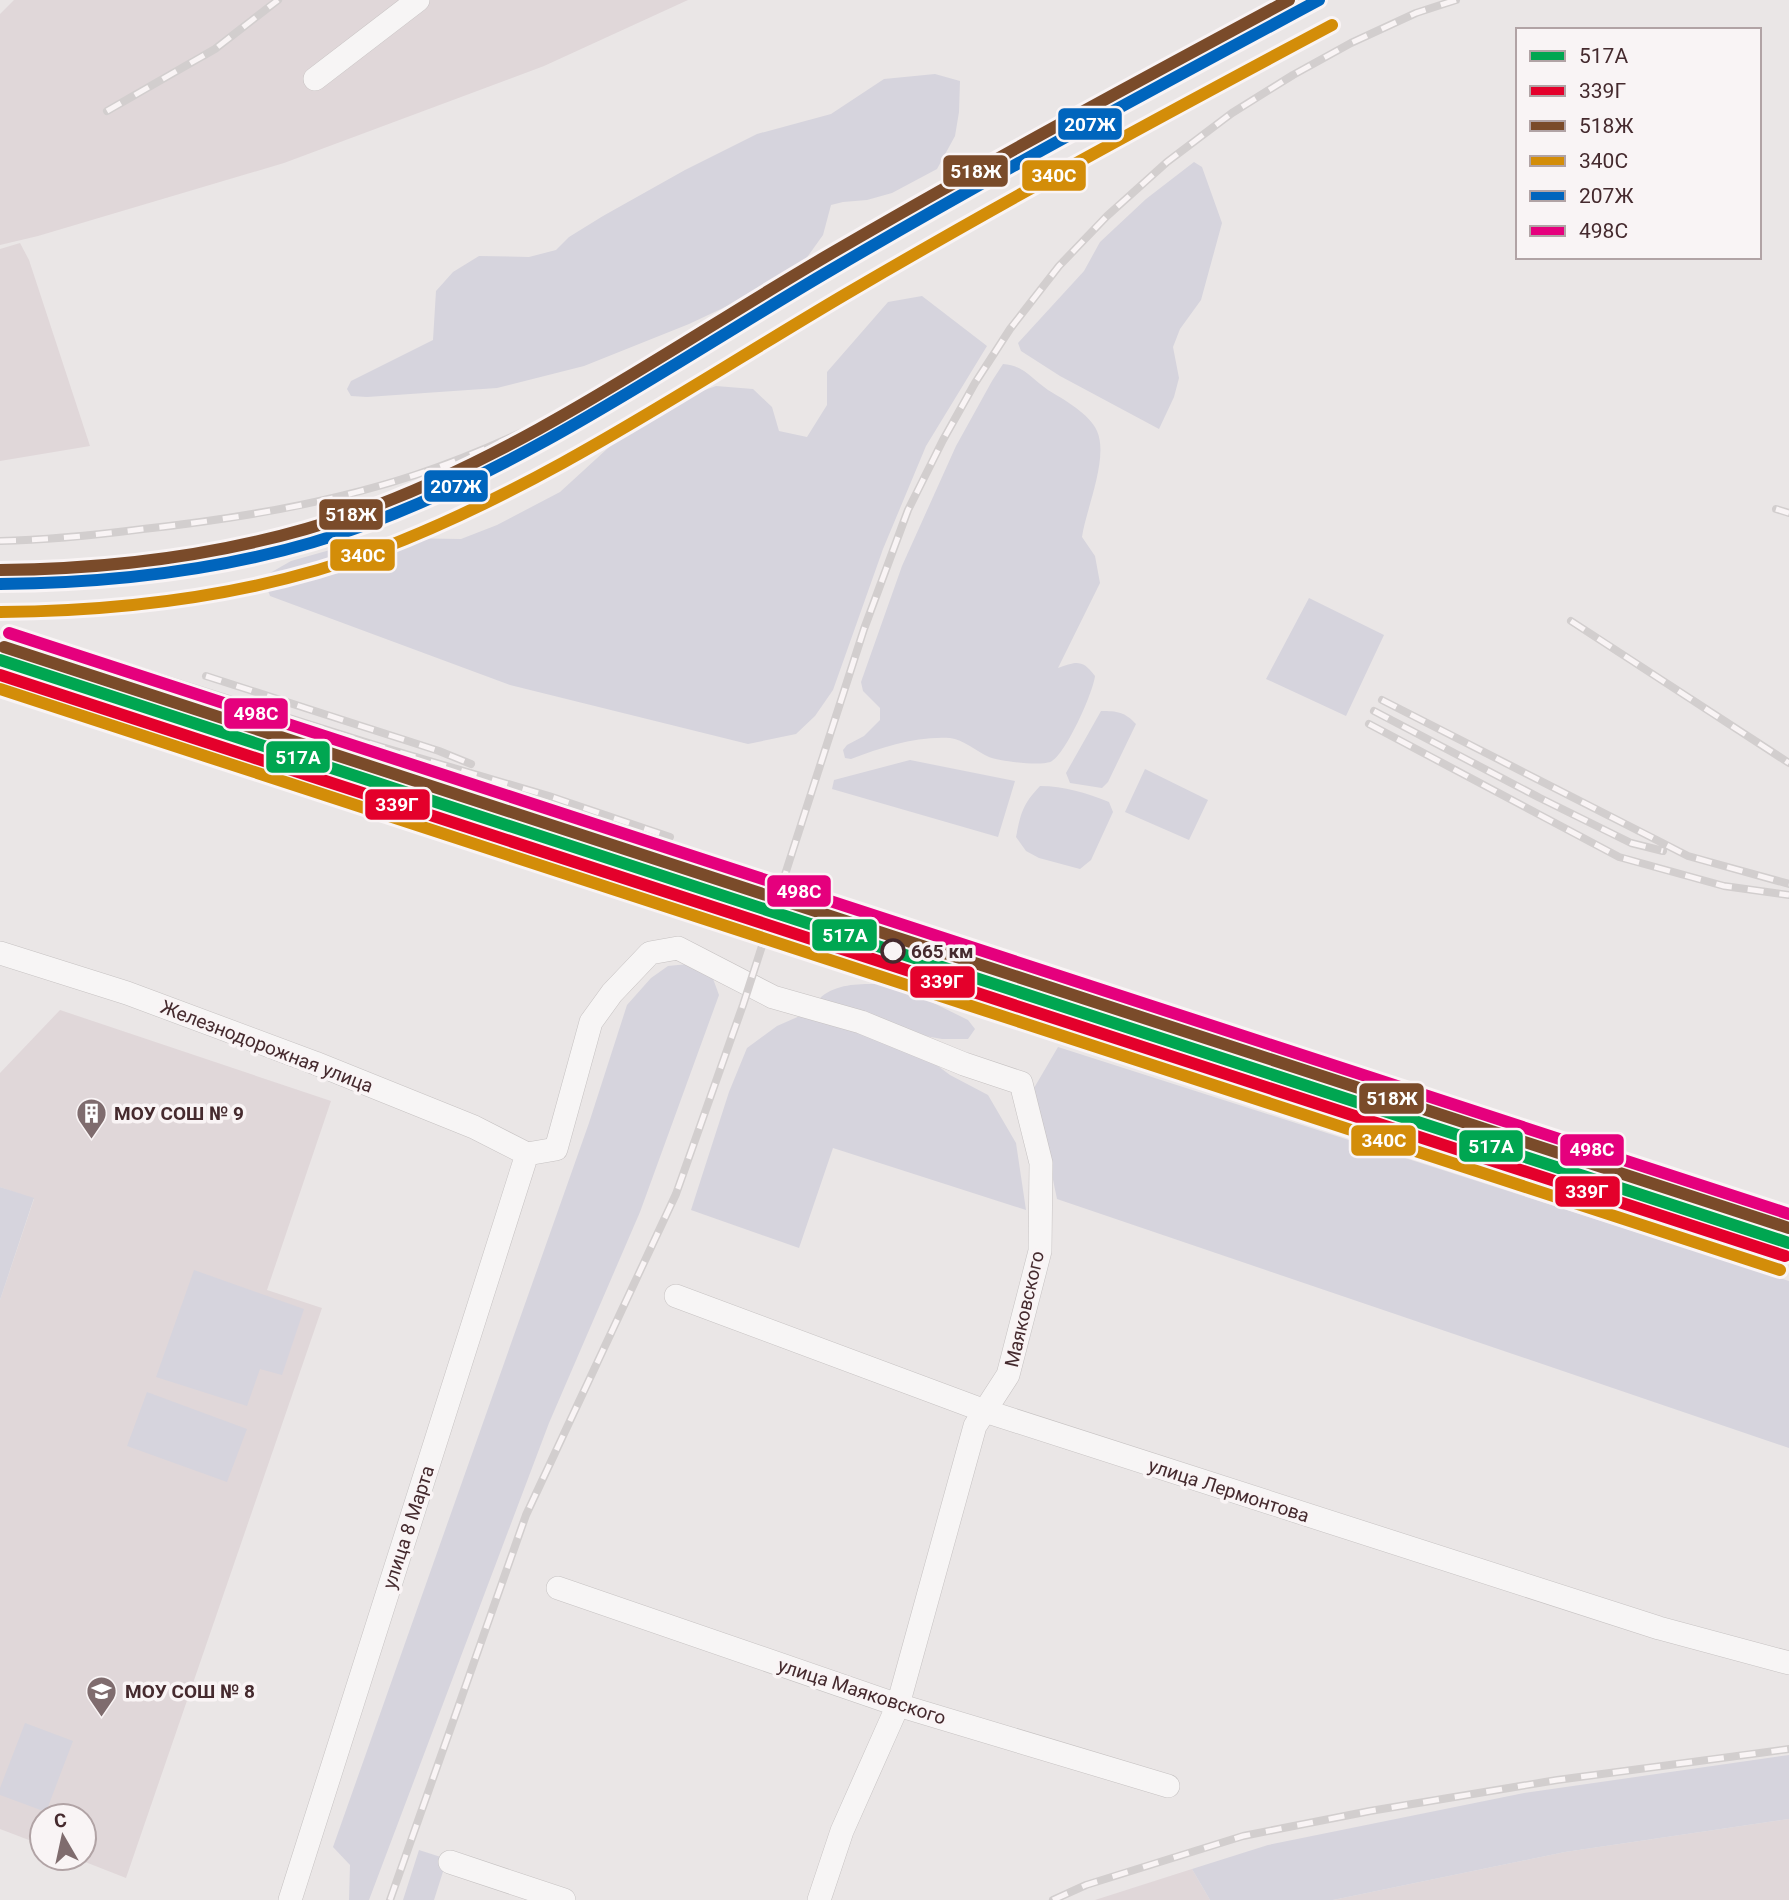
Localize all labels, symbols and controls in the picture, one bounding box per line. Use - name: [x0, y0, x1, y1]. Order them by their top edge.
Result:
- legend: [1516, 28, 1761, 259]
- text: 517А: [1579, 44, 1628, 68]
- text: 339Г: [1579, 79, 1626, 103]
- line badge: 207Ж: [1057, 107, 1123, 141]
- text: 207Ж: [1064, 113, 1116, 136]
- text: 518Ж: [1579, 114, 1633, 138]
- text: 340С: [1579, 149, 1628, 173]
- line badge: 518Ж: [942, 154, 1009, 188]
- line badge: 340С: [1021, 159, 1087, 192]
- text: 518Ж: [950, 160, 1002, 183]
- text: 340С: [1031, 164, 1077, 187]
- text: 207Ж: [1579, 184, 1633, 208]
- text: 498С: [1579, 219, 1628, 243]
- line badge: 207Ж: [423, 469, 489, 503]
- text: 207Ж: [430, 475, 482, 498]
- line badge: 518Ж: [318, 498, 384, 531]
- text: 518Ж: [325, 503, 377, 526]
- line badge: 340С: [329, 538, 396, 572]
- text: 340С: [340, 544, 386, 567]
- line badge: 498С: [223, 697, 289, 730]
- text: 498С: [233, 702, 279, 725]
- line badge: 517А: [265, 740, 331, 774]
- text: 517А: [275, 746, 321, 769]
- line badge: 339Г: [364, 788, 431, 821]
- text: 339Г: [375, 793, 419, 816]
- line badge: 498С: [766, 874, 832, 908]
- text: 498С: [776, 880, 822, 903]
- line badge: 517А: [811, 918, 878, 952]
- text: 517А: [822, 924, 868, 947]
- marker: 665 км: [881, 939, 905, 963]
- place label: 665 км: [911, 940, 974, 963]
- line badge: 339Г: [909, 965, 976, 999]
- text: 339Г: [920, 970, 964, 993]
- street label: Железнодорожная улица: [157, 995, 376, 1098]
- line badge: 518Ж: [1358, 1082, 1425, 1115]
- text: 518Ж: [1366, 1087, 1418, 1110]
- building icon: МОУ СОШ № 9: [74, 1096, 108, 1140]
- place label: МОУ СОШ № 9: [114, 1102, 244, 1125]
- line badge: 340С: [1350, 1124, 1417, 1157]
- text: 340С: [1361, 1129, 1407, 1152]
- line badge: 517А: [1458, 1129, 1524, 1163]
- line badge: 498С: [1559, 1133, 1625, 1167]
- text: 517А: [1468, 1135, 1514, 1158]
- text: 498С: [1569, 1138, 1615, 1161]
- line badge: 339Г: [1554, 1175, 1621, 1208]
- text: 339Г: [1565, 1180, 1609, 1203]
- street label: Маяковского: [1000, 1249, 1049, 1369]
- street label: улица Лермонтова: [1146, 1454, 1312, 1527]
- street label: улица 8 Марта: [378, 1463, 439, 1592]
- street label: улица Маяковского: [775, 1653, 949, 1730]
- school or university icon: МОУ СОШ № 8: [85, 1674, 119, 1718]
- place label: МОУ СОШ № 8: [125, 1680, 255, 1703]
- north arrow: [28, 1802, 98, 1872]
- text: С: [52, 1808, 68, 1833]

